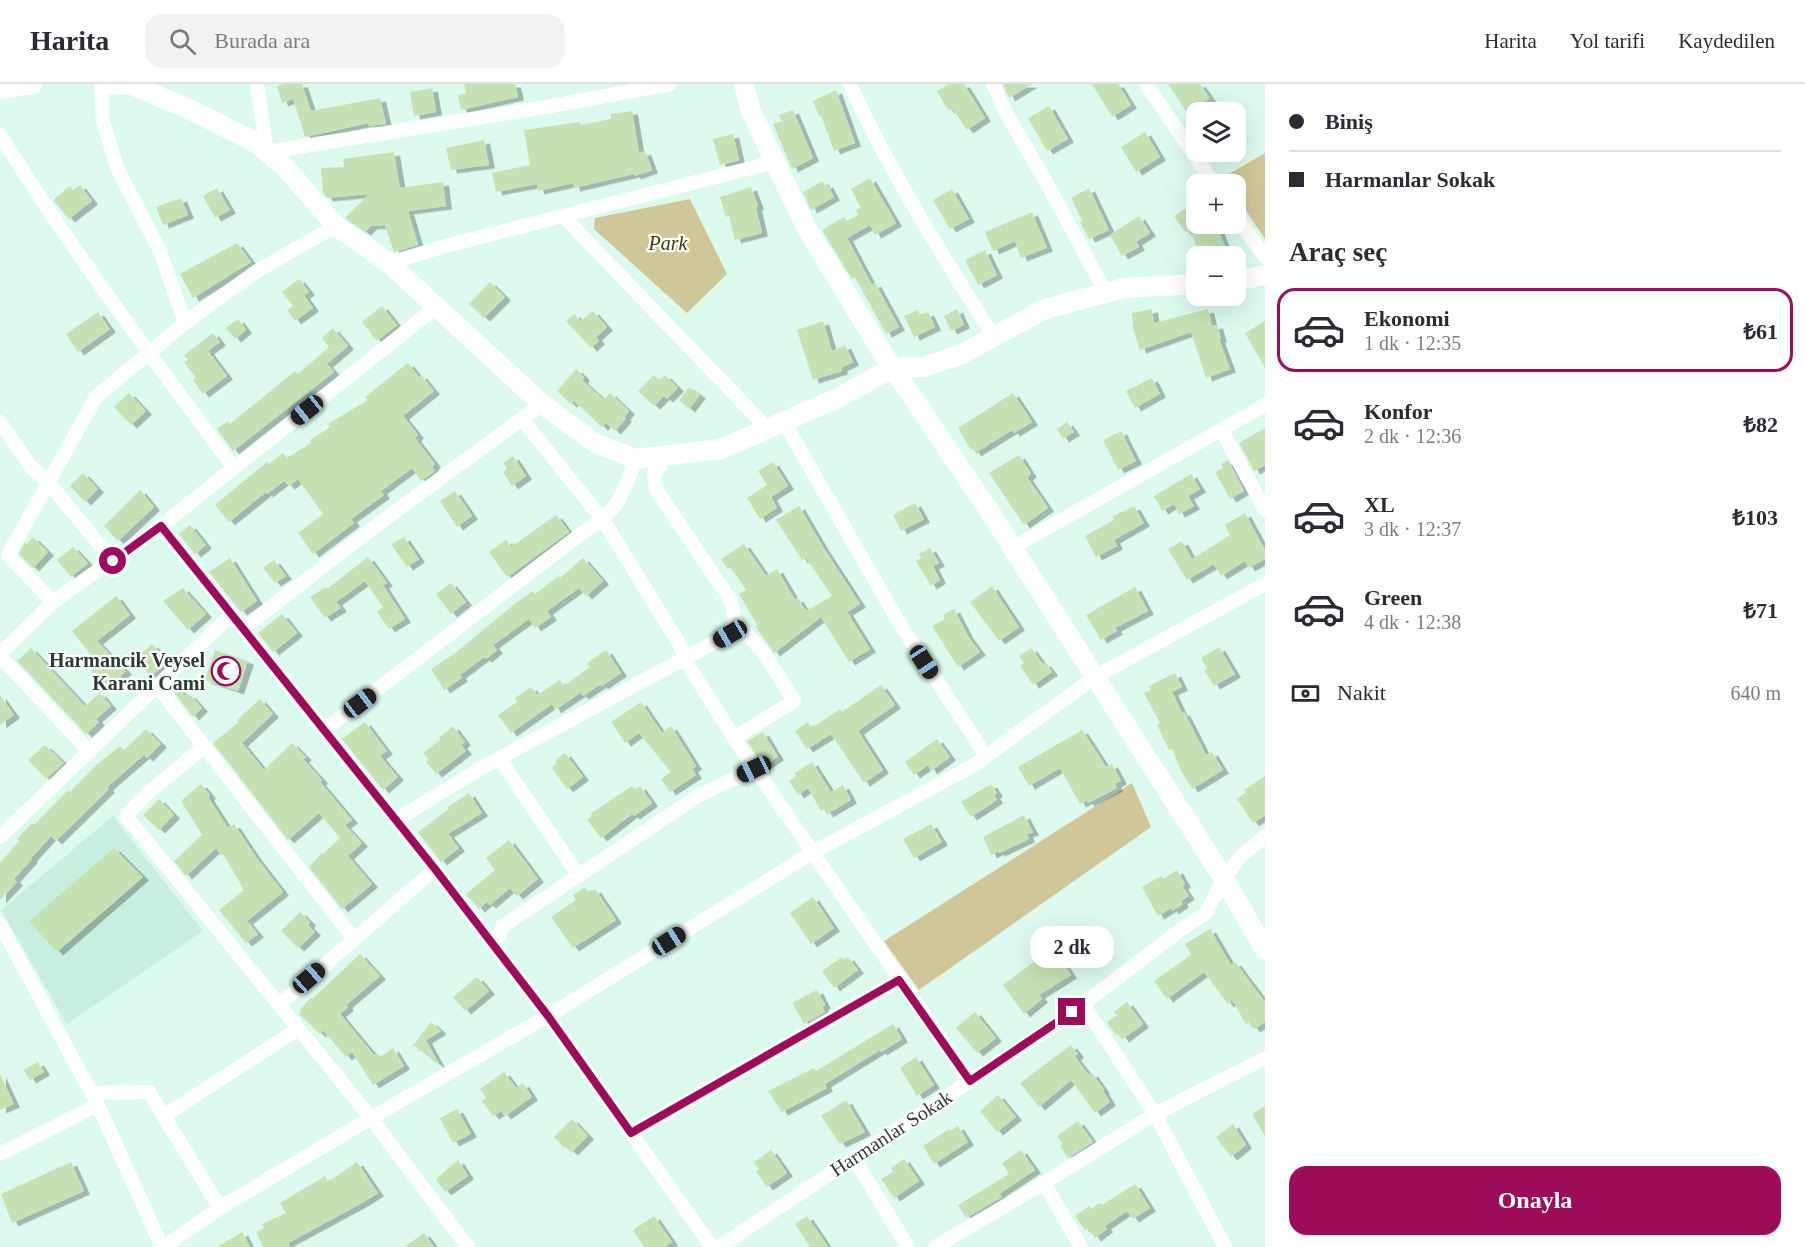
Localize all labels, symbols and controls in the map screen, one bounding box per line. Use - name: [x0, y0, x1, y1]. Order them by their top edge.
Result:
- search box: [145, 14, 565, 68]
- text: Harita: [30, 25, 109, 56]
- icon: search: [166, 25, 199, 58]
- text: Burada ara: [214, 28, 310, 53]
- text: Harita: [1484, 29, 1537, 53]
- text: Yol tarifi: [1570, 29, 1645, 53]
- text: Kaydedilen: [1678, 29, 1775, 53]
- map controls: [1186, 102, 1246, 306]
- button: layers: [1186, 102, 1246, 162]
- text: Biniş: [1325, 109, 1373, 134]
- text: Harmanlar Sokak: [1325, 167, 1495, 192]
- button: +: [1186, 174, 1246, 234]
- park label: Park: [648, 232, 689, 254]
- text: Araç seç: [1289, 237, 1387, 267]
- button: −: [1186, 246, 1246, 306]
- icon: car: [1292, 303, 1346, 357]
- text: Ekonomi: [1364, 306, 1450, 331]
- text: ₺61: [1743, 319, 1778, 344]
- text: 1 dk · 12:35: [1364, 332, 1461, 354]
- car: [287, 392, 327, 428]
- icon: car: [1292, 396, 1346, 450]
- text: Konfor: [1364, 399, 1432, 424]
- text: ₺82: [1743, 412, 1778, 437]
- text: 2 dk · 12:36: [1364, 425, 1461, 447]
- icon: car: [1292, 489, 1346, 543]
- text: XL: [1364, 492, 1395, 517]
- text: ₺103: [1732, 505, 1778, 530]
- text: 3 dk · 12:37: [1364, 518, 1461, 540]
- route start: [99, 547, 126, 574]
- icon: car: [1292, 582, 1346, 636]
- text: Green: [1364, 585, 1422, 610]
- text: ₺71: [1743, 598, 1778, 623]
- text: 4 dk · 12:38: [1364, 611, 1461, 633]
- car: [710, 617, 750, 651]
- car: [907, 642, 941, 682]
- place label: Harmancik Veysel Karani Cami: [49, 649, 205, 694]
- mosque icon: Harmancik Veysel Karani Cami: [210, 655, 242, 687]
- icon: cash: [1289, 677, 1322, 710]
- text: Nakit: [1337, 680, 1386, 705]
- text: 640 m: [1730, 682, 1781, 704]
- car: [340, 685, 380, 721]
- car: [734, 753, 774, 785]
- car: [649, 924, 689, 958]
- callout: 2 dk: [1030, 925, 1114, 967]
- text: 2 dk: [1053, 936, 1091, 958]
- car: [290, 959, 328, 997]
- route end: [1058, 998, 1085, 1025]
- street label: Harmanlar Sokak: [826, 1086, 956, 1180]
- button: Onayla: [1289, 1166, 1781, 1235]

